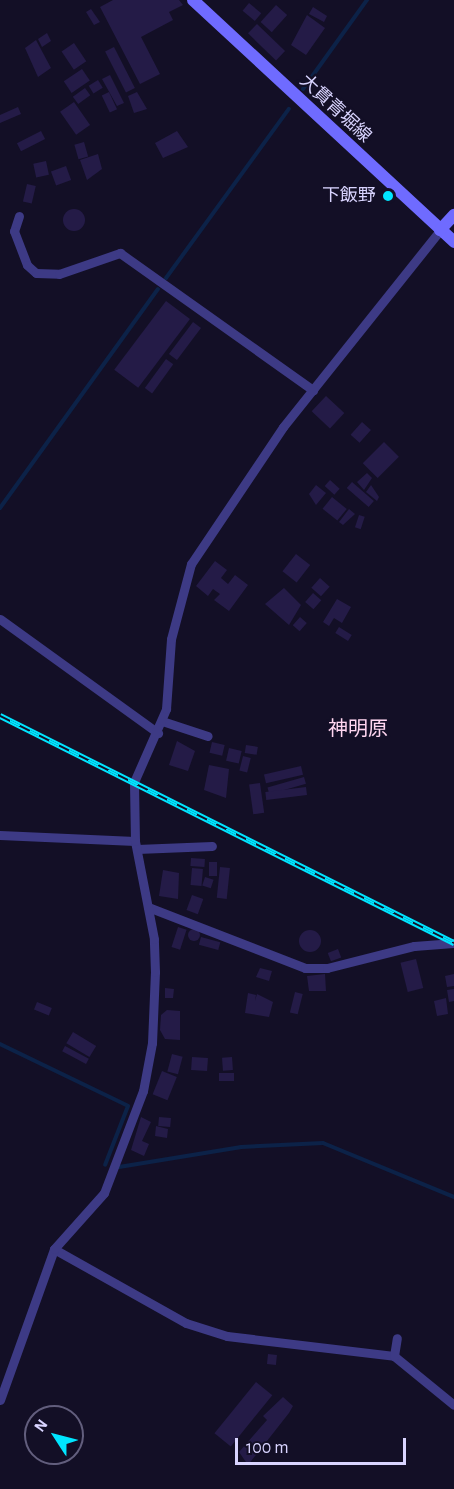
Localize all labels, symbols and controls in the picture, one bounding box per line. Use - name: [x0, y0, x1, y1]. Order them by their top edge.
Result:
- street label: 大貫青堀線: [295, 70, 375, 148]
- place label: 下飯野: [322, 185, 376, 207]
- marker: 下飯野: [381, 189, 395, 203]
- district label: 神明原: [328, 717, 388, 741]
- north arrow: [24, 1405, 84, 1465]
- text: N: [31, 1416, 51, 1435]
- scale bar: [238, 1426, 409, 1464]
- text: 100 m: [246, 1439, 289, 1457]

